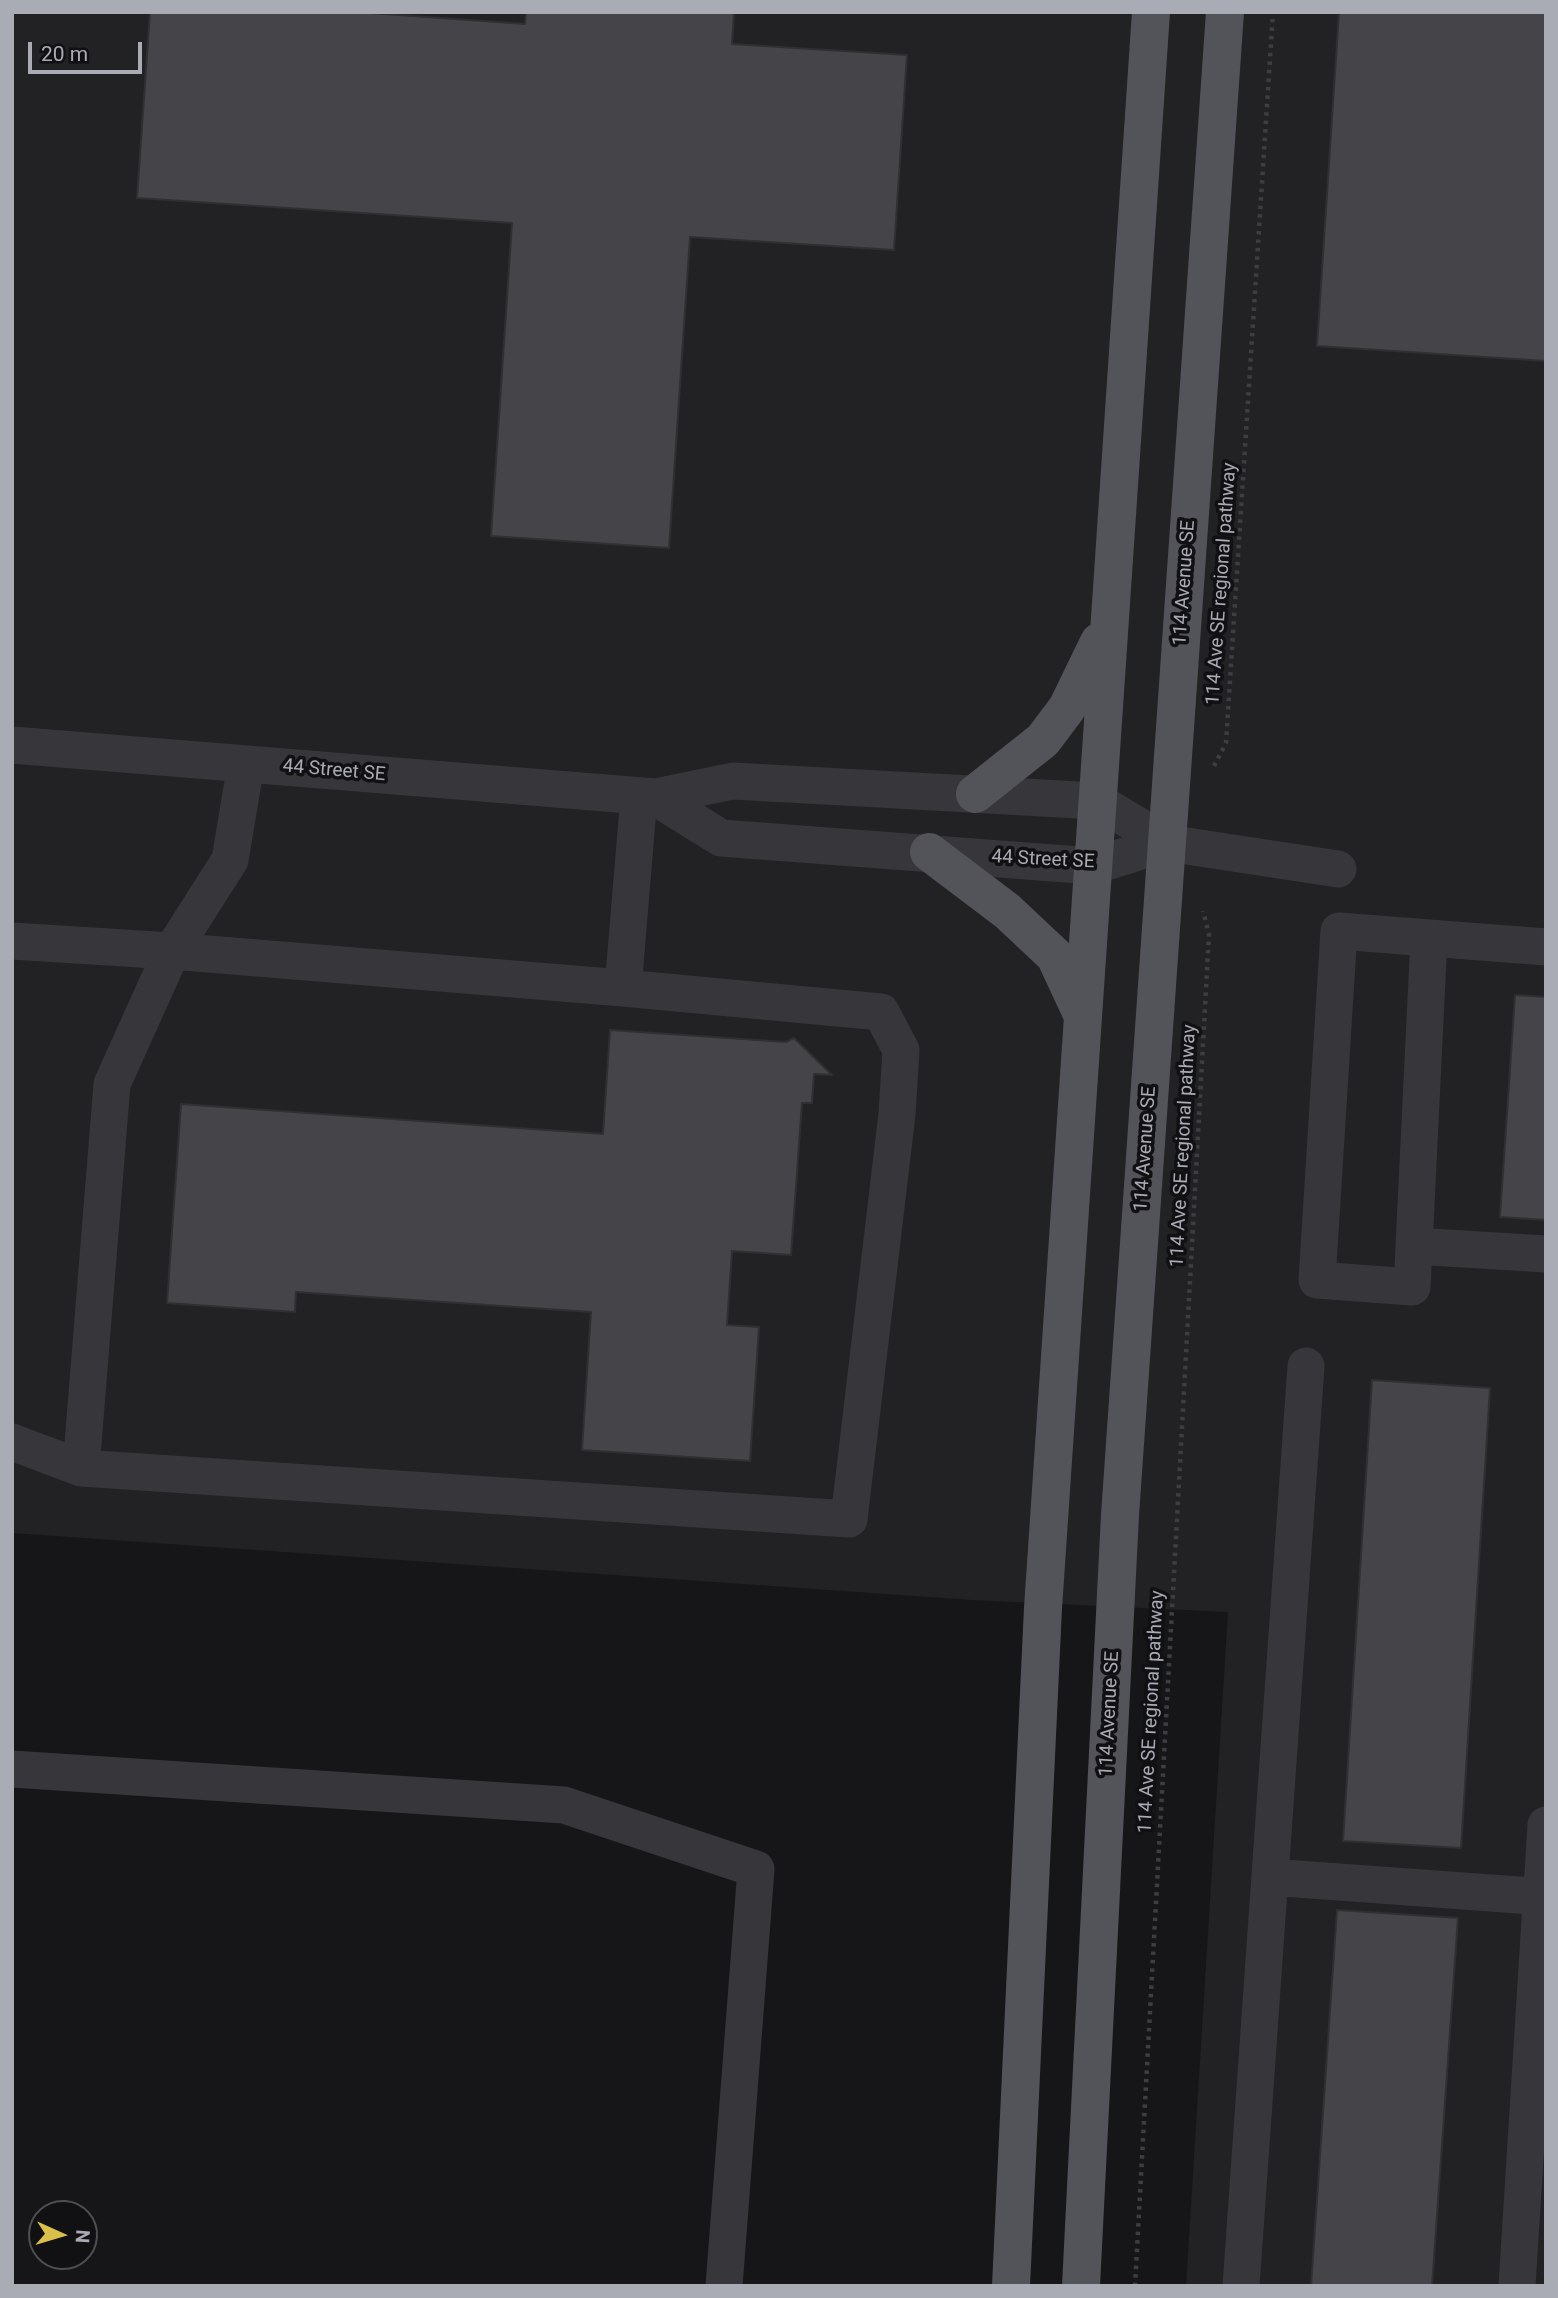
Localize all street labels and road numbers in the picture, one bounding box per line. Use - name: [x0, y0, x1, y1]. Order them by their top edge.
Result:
- street label: 114 Ave SE regional pathway: [1202, 462, 1242, 706]
- street label: 114 Avenue SE: [1169, 520, 1201, 646]
- street label: 44 Street SE: [282, 755, 386, 787]
- street label: 44 Street SE: [991, 846, 1095, 874]
- street label: 114 Ave SE regional pathway: [1166, 1024, 1202, 1268]
- street label: 114 Avenue SE: [1130, 1086, 1162, 1212]
- street label: 114 Ave SE regional pathway: [1134, 1590, 1170, 1834]
- street label: 114 Avenue SE: [1095, 1651, 1125, 1777]

